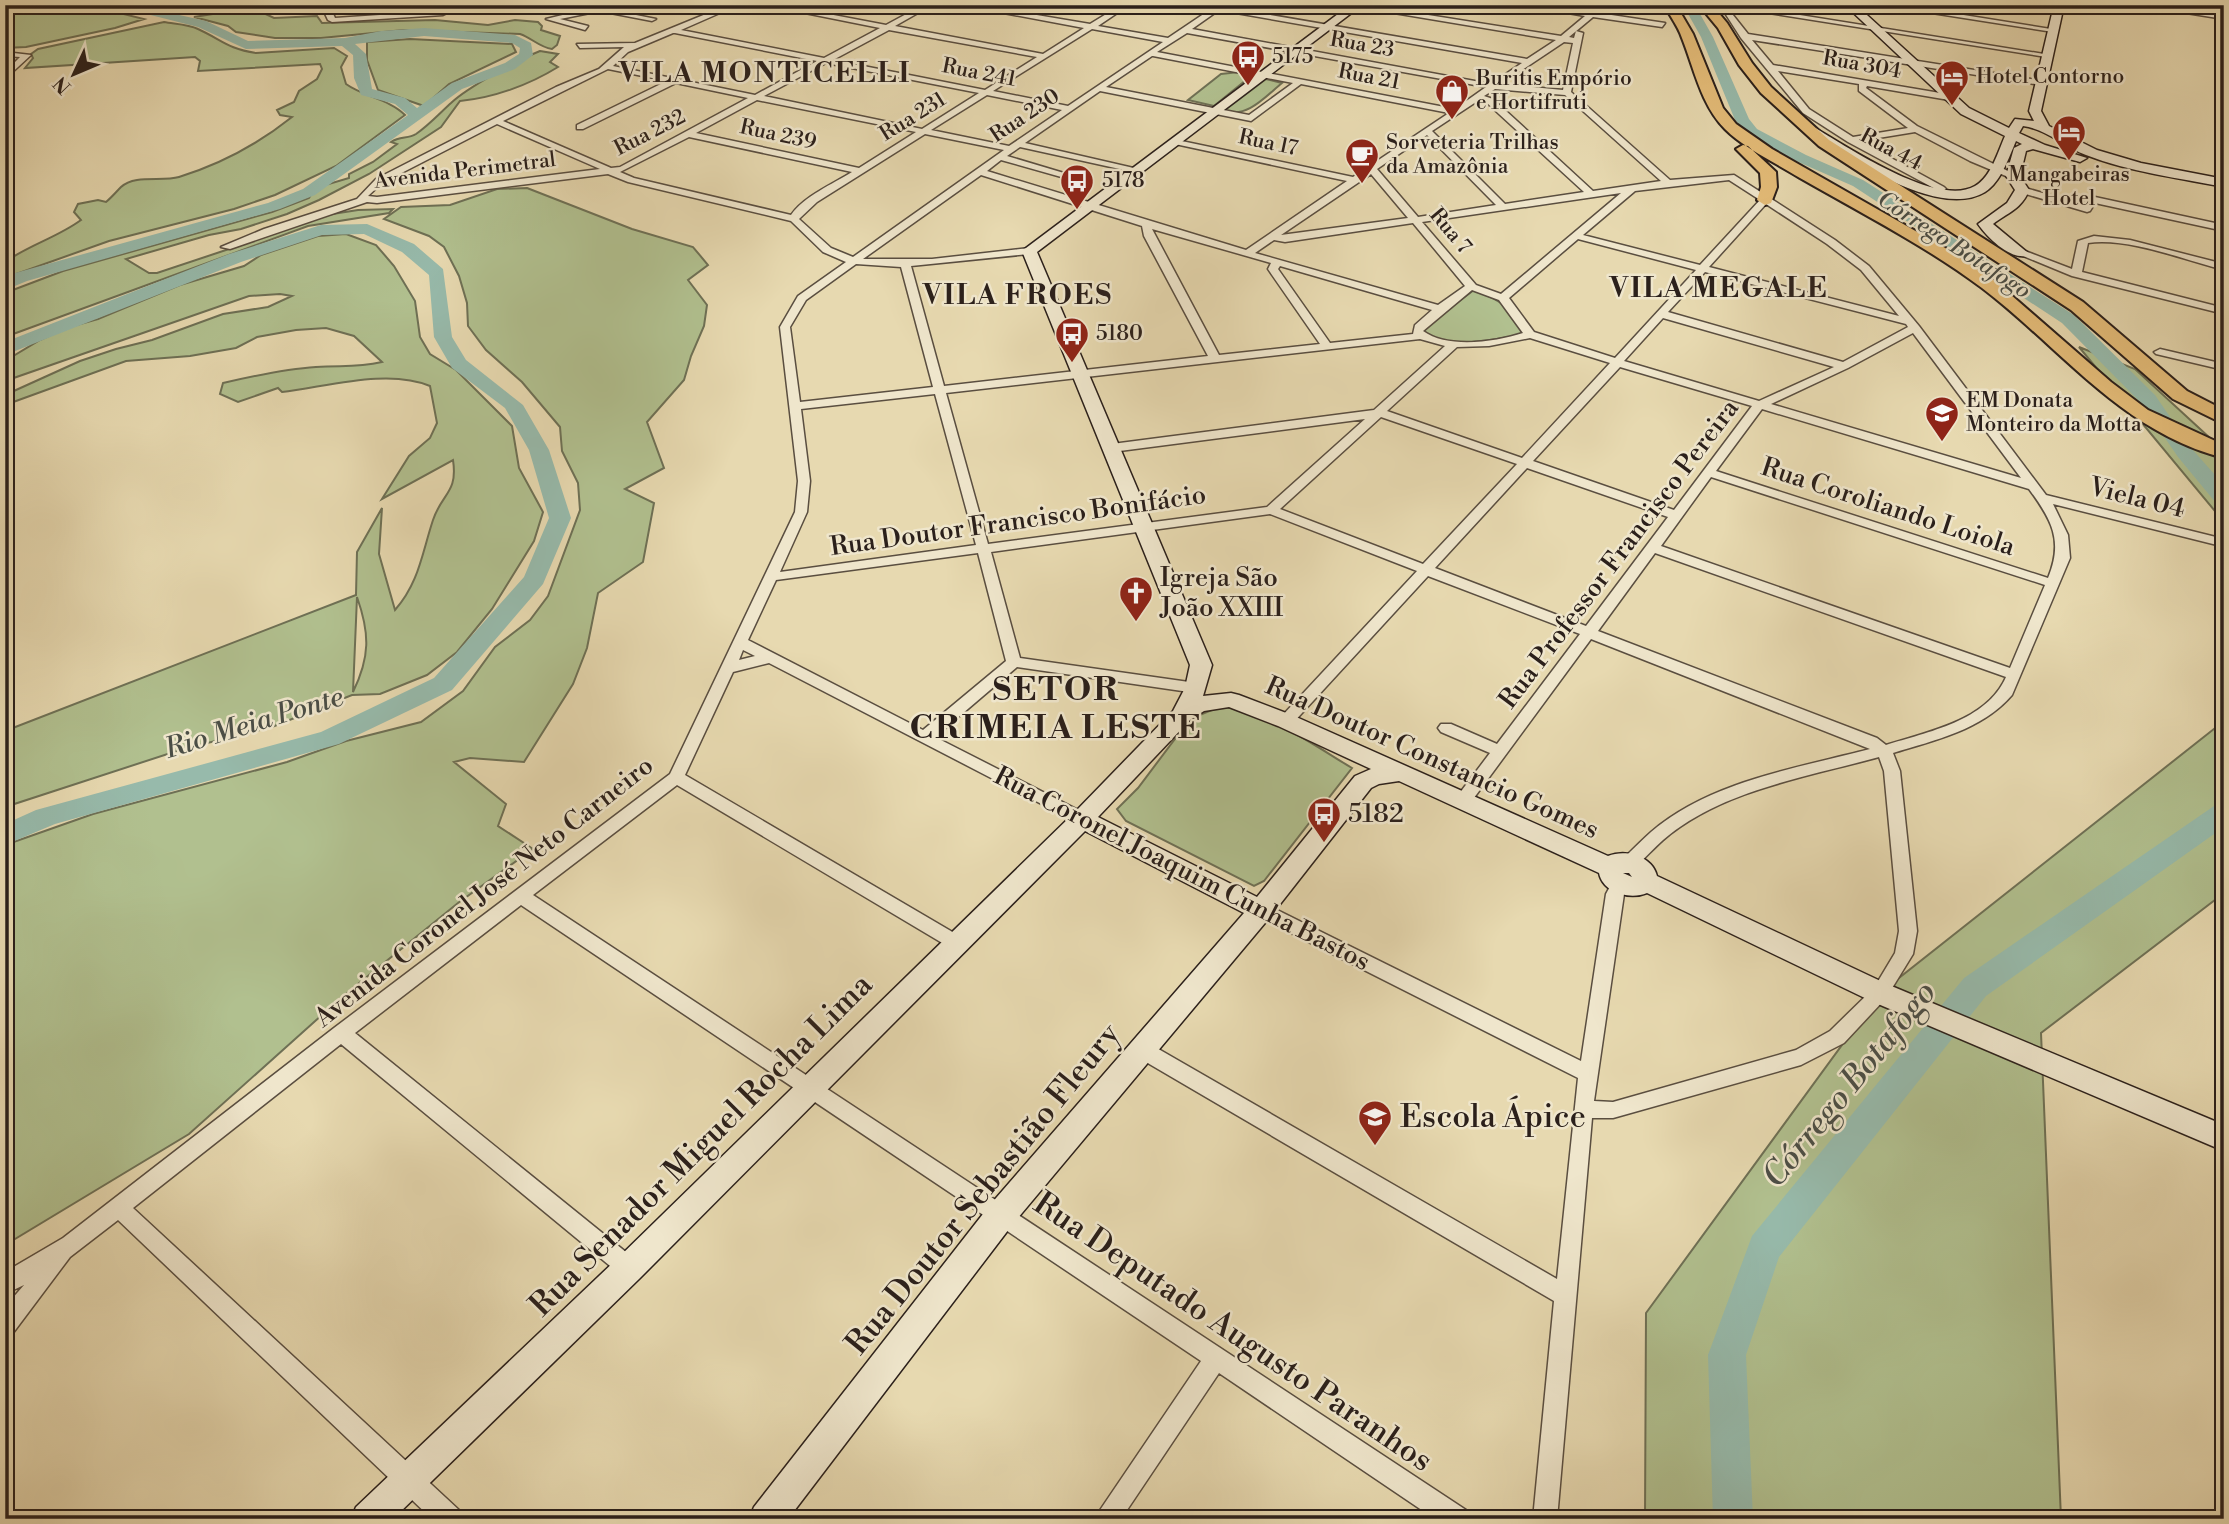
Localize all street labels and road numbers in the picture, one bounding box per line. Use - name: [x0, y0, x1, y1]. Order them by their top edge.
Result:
- street label: Rua 23: [1328, 27, 1396, 63]
- street label: Rua 304: [1821, 45, 1903, 85]
- street label: Rua 241: [940, 53, 1018, 93]
- street label: Rua 21: [1336, 58, 1402, 96]
- street label: Rua 230: [985, 83, 1065, 149]
- street label: Rua 231: [875, 86, 951, 148]
- street label: Rua 232: [610, 104, 690, 162]
- street label: Rua 239: [737, 114, 819, 156]
- street label: Rua 44: [1855, 123, 1927, 177]
- street label: Rua 17: [1236, 124, 1300, 162]
- street label: Avenida Perimetral: [372, 147, 557, 195]
- street label: Rua 7: [1423, 203, 1477, 260]
- street label: Rua Professor Francisco Pereira: [1492, 392, 1746, 715]
- street label: Rua Coroliando Loiola: [1757, 451, 2020, 563]
- street label: Viela 04: [2085, 470, 2188, 525]
- street label: Rua Doutor Francisco Bonifácio: [828, 479, 1208, 563]
- street label: Rua Doutor Constancio Gomes: [1260, 670, 1604, 846]
- street label: Avenida Coronel José Neto Carneiro: [307, 750, 660, 1035]
- street label: Rua Coronel Joaquim Cunha Bastos: [989, 760, 1375, 978]
- street label: Rua Senador Miguel Rocha Lima: [521, 964, 882, 1325]
- street label: Rua Doutor Sebastião Fleury: [837, 1015, 1129, 1363]
- street label: Rua Deputado Augusto Paranhos: [1026, 1183, 1440, 1481]

